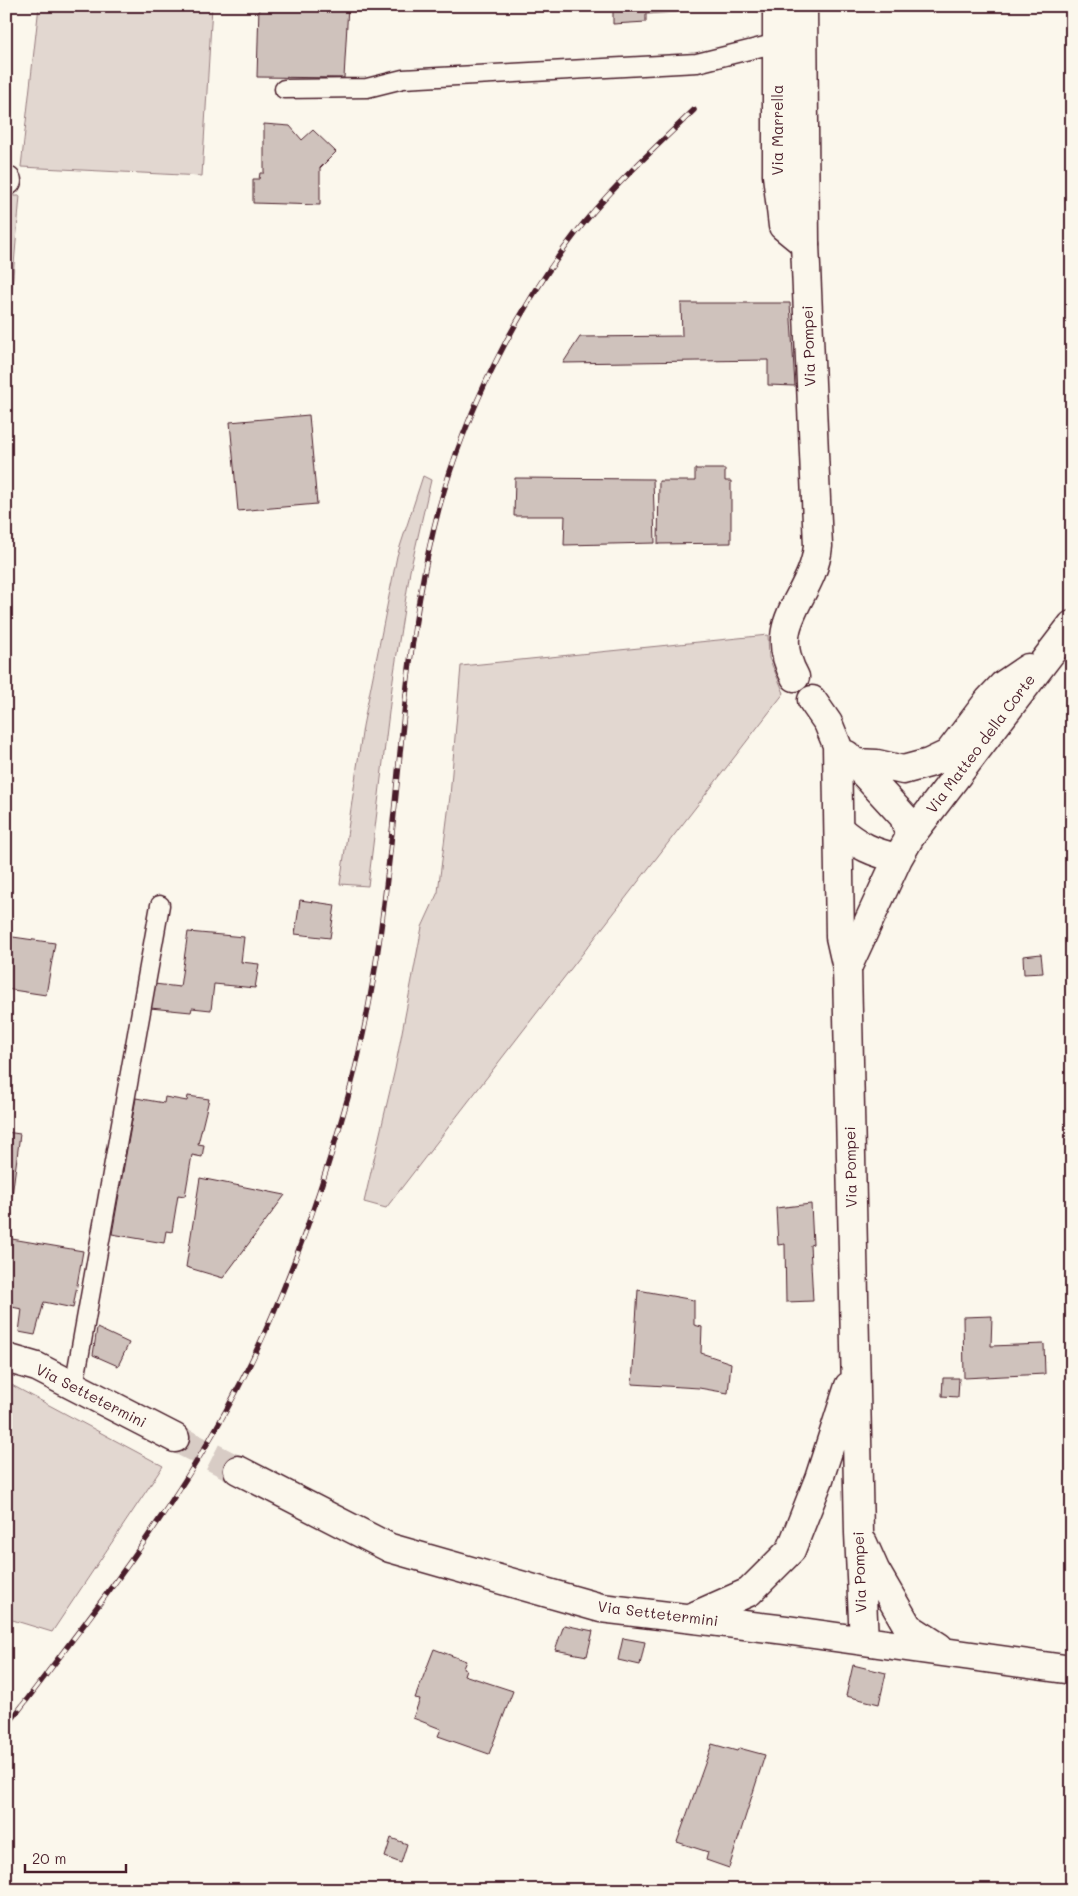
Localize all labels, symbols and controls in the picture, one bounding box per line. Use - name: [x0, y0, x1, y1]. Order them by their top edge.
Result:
- street label: Via Marrella: [767, 85, 787, 175]
- street label: Via Pompei: [797, 305, 819, 387]
- street label: Via Matteo della Corte: [921, 670, 1039, 817]
- street label: Via Pompei: [839, 1126, 861, 1208]
- street label: Via Settetermini: [33, 1359, 150, 1432]
- street label: Via Pompei: [848, 1531, 870, 1613]
- street label: Via Settetermini: [597, 1596, 720, 1630]
- scale bar: [25, 1841, 126, 1873]
- text: 20 m: [32, 1848, 66, 1868]

